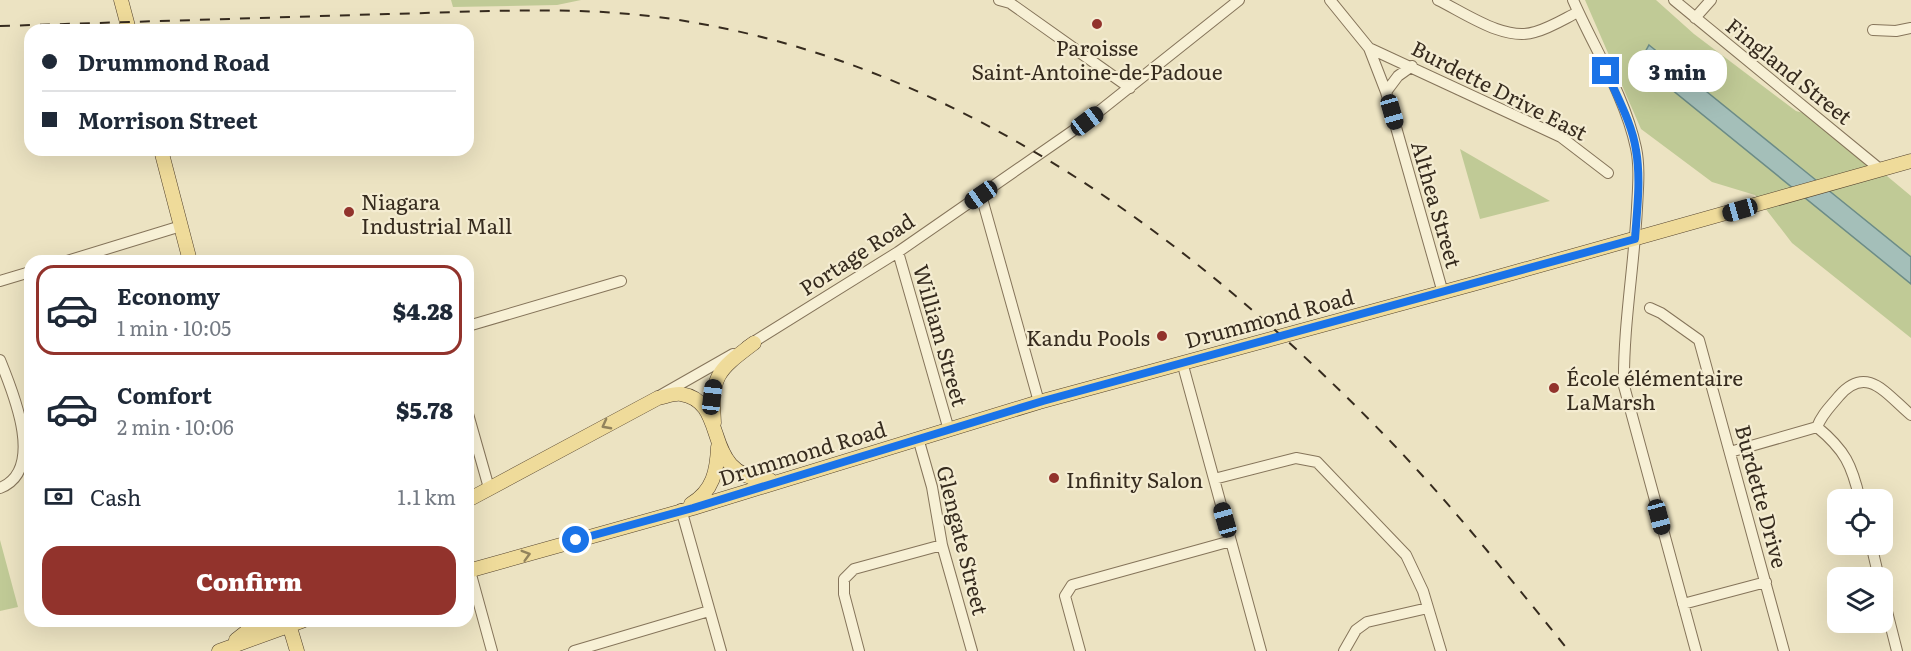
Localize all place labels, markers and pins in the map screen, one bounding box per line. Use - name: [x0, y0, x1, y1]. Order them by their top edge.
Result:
- marker: Paroisse Saint-Antoine-de-Padoue: [1090, 17, 1104, 31]
- place label: Paroisse Saint-Antoine-de-Padoue: [971, 31, 1223, 86]
- place label: Niagara Industrial Mall: [361, 185, 512, 240]
- marker: Niagara Industrial Mall: [342, 205, 356, 219]
- place label: Kandu Pools: [1026, 321, 1150, 352]
- marker: Kandu Pools: [1155, 329, 1169, 343]
- place label: École élémentaire LaMarsh: [1566, 361, 1743, 416]
- marker: École élémentaire LaMarsh: [1547, 381, 1561, 395]
- place label: Infinity Salon: [1066, 463, 1203, 494]
- marker: Infinity Salon: [1047, 471, 1061, 485]

